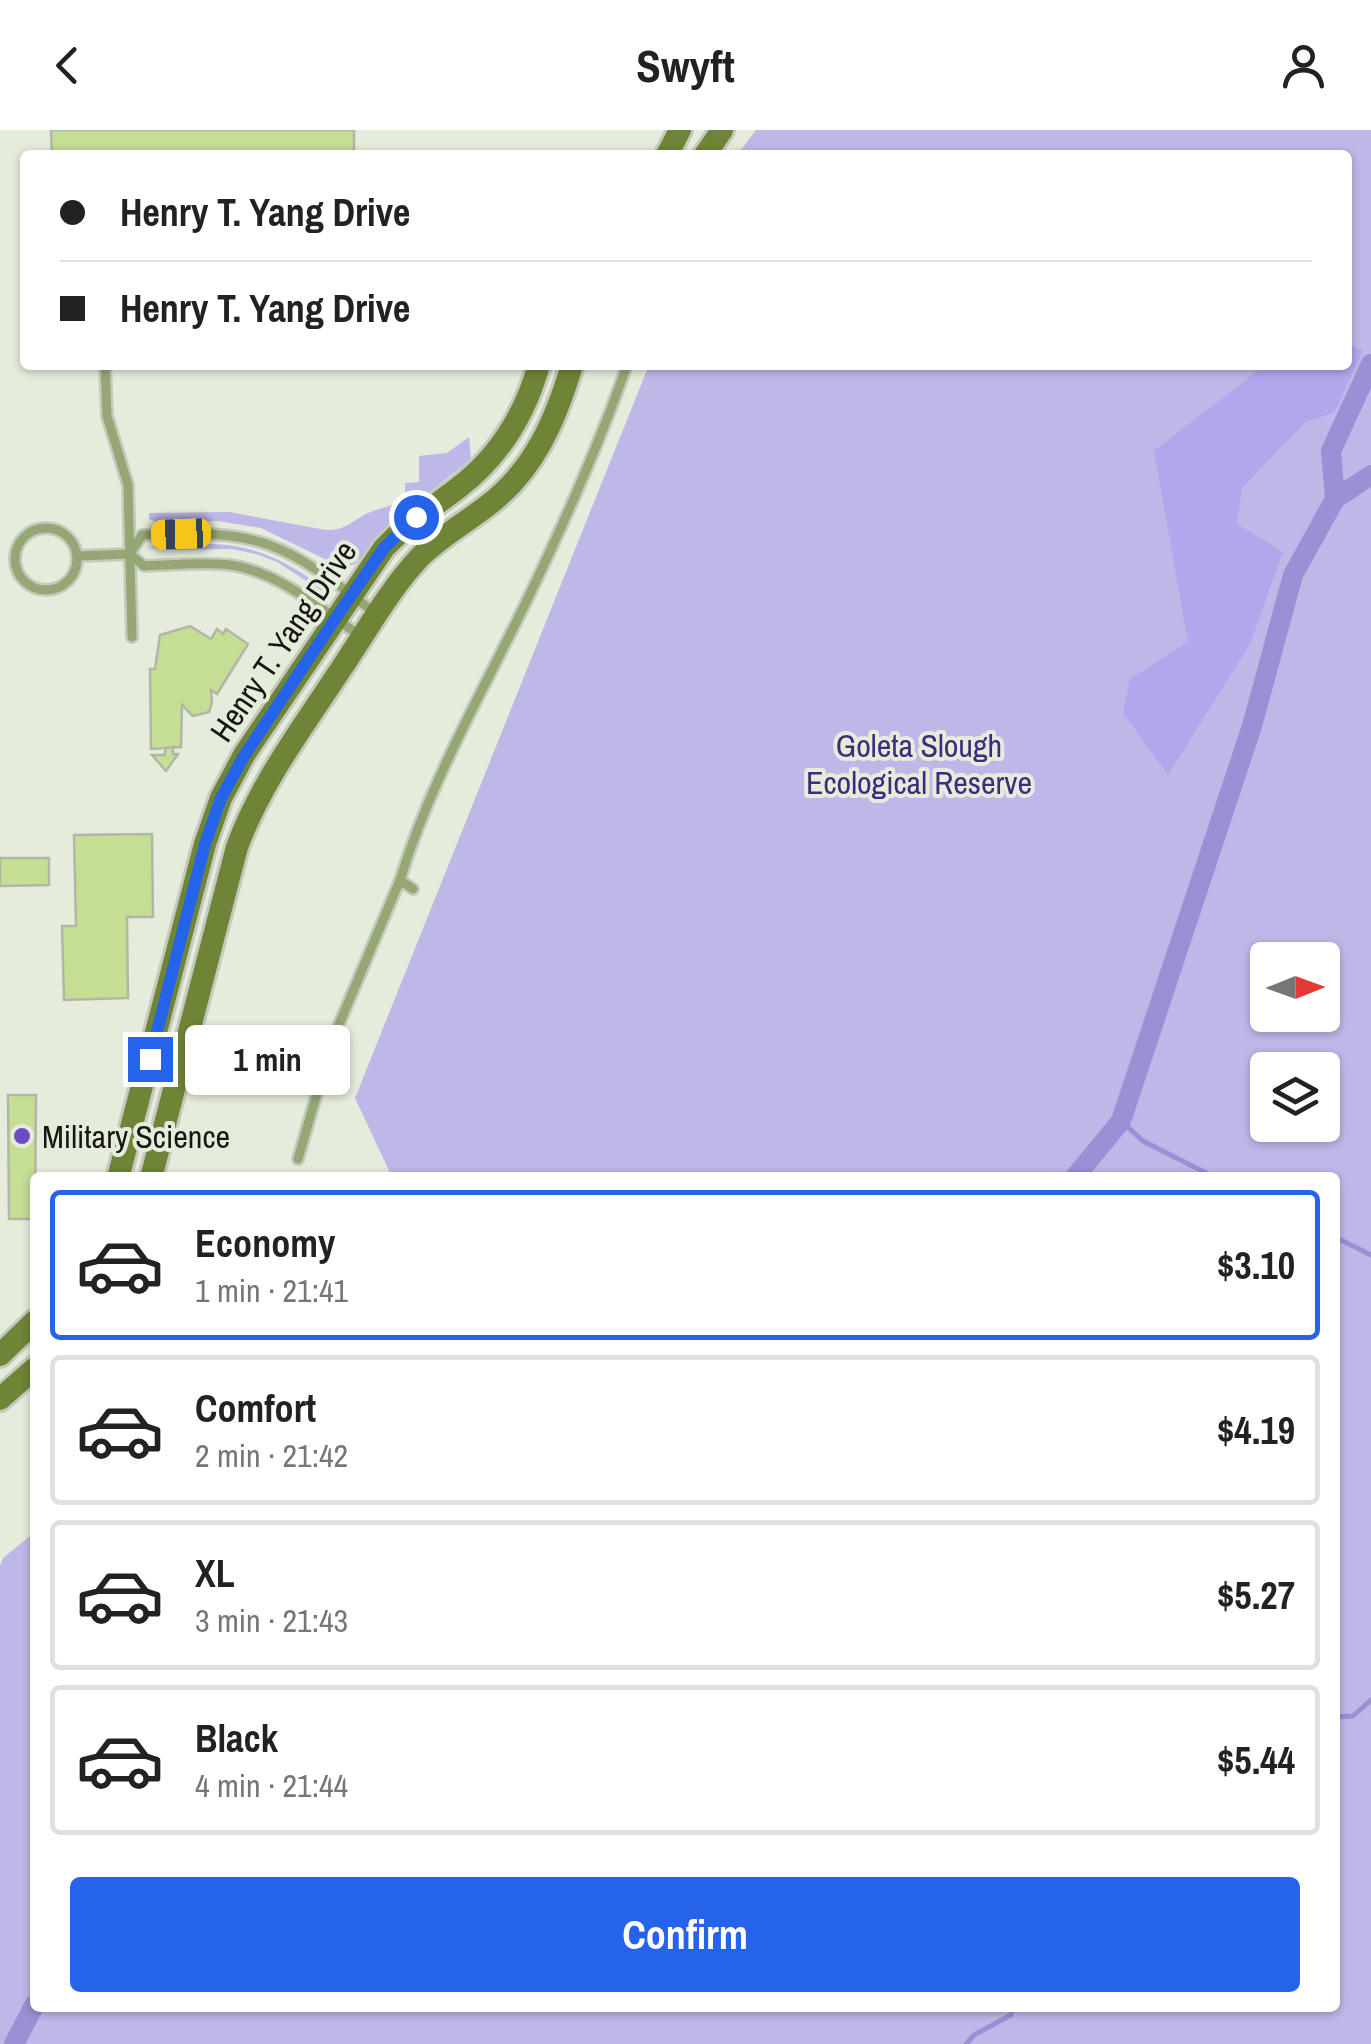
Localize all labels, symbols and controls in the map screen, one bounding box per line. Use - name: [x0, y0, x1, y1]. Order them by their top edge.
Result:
- text: Swyft: [636, 35, 735, 96]
- icon: back: [40, 38, 95, 93]
- icon: person: [1276, 38, 1331, 93]
- text: Henry T. Yang Drive: [120, 187, 410, 238]
- text: Henry T. Yang Drive: [120, 283, 410, 334]
- route start: [394, 495, 439, 540]
- car: [150, 518, 212, 550]
- street label: Henry T. Yang Drive: [200, 532, 366, 750]
- park label: Goleta Slough Ecological Reserve: [806, 724, 1032, 804]
- north arrow: [1250, 942, 1340, 1032]
- map controls: [1250, 942, 1340, 1142]
- callout: 1 min: [185, 1024, 350, 1094]
- route end: [128, 1037, 173, 1082]
- text: 1 min: [233, 1038, 302, 1081]
- button: layers: [1250, 1052, 1340, 1142]
- place label: Military Science: [42, 1115, 230, 1158]
- marker: Military Science: [11, 1125, 33, 1147]
- text: Economy: [195, 1218, 335, 1269]
- icon: car: [75, 1220, 165, 1310]
- text: $3.10: [1217, 1240, 1295, 1291]
- text: 1 min · 21:41: [195, 1269, 348, 1312]
- text: Comfort: [195, 1383, 316, 1434]
- icon: car: [75, 1385, 165, 1475]
- text: $4.19: [1217, 1405, 1295, 1456]
- text: 2 min · 21:42: [195, 1434, 348, 1477]
- text: XL: [195, 1548, 235, 1599]
- icon: car: [75, 1550, 165, 1640]
- text: $5.27: [1217, 1570, 1295, 1621]
- text: 3 min · 21:43: [195, 1599, 348, 1642]
- text: Black: [195, 1713, 278, 1764]
- icon: car: [75, 1715, 165, 1805]
- text: $5.44: [1217, 1735, 1295, 1786]
- text: 4 min · 21:44: [195, 1764, 348, 1807]
- button: Confirm: [70, 1877, 1300, 1992]

